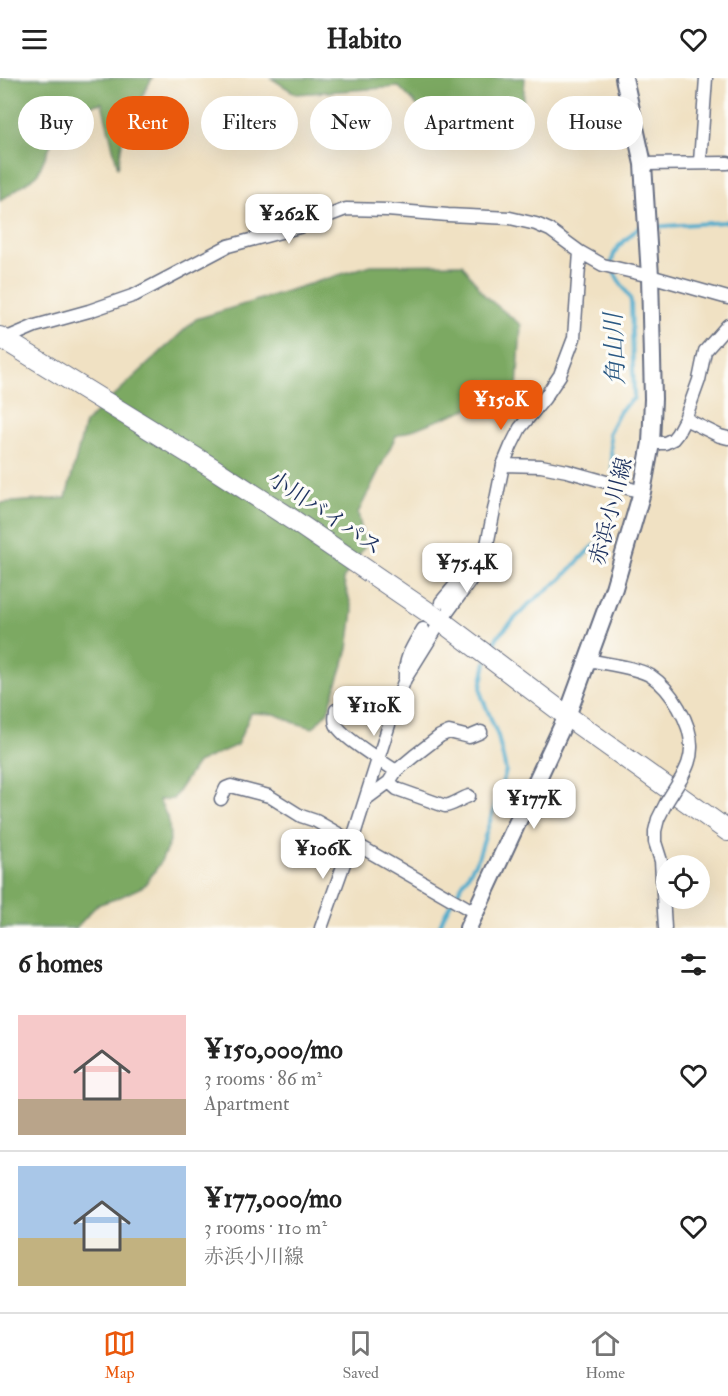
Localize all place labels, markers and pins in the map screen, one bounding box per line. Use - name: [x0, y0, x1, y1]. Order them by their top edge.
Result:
- pin: ¥262K: [247, 194, 331, 245]
- pin: ¥150K: [459, 380, 543, 431]
- pin: ¥75.4K: [418, 543, 516, 594]
- pin: ¥110K: [332, 686, 416, 737]
- pin: ¥177K: [492, 779, 576, 830]
- pin: ¥106K: [281, 829, 365, 880]

